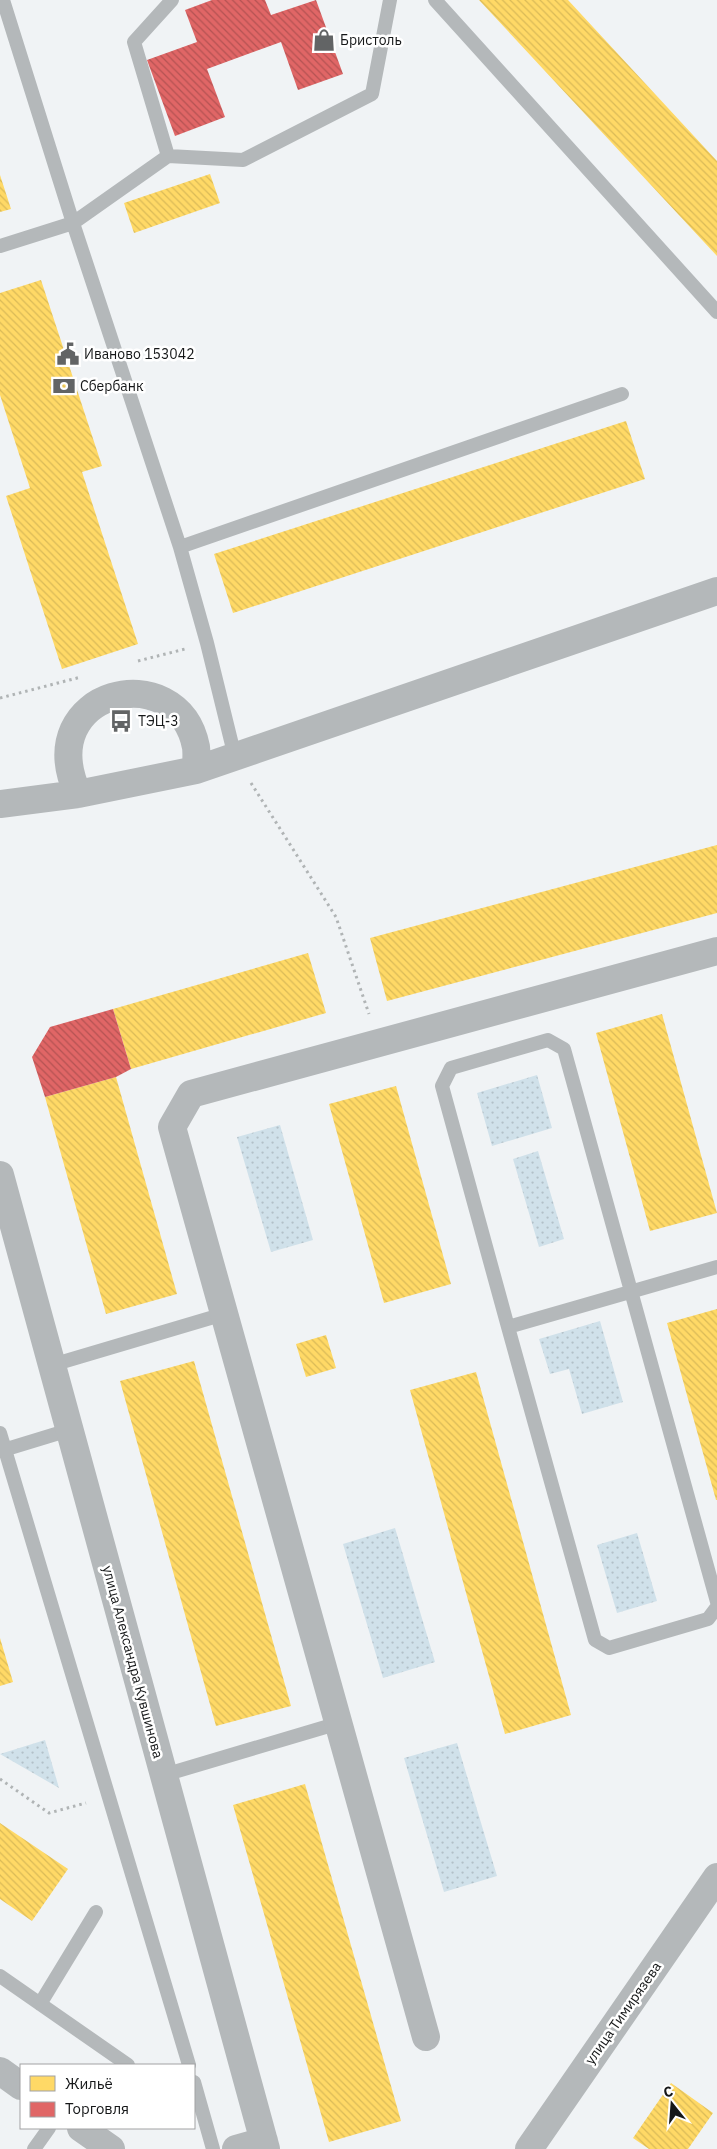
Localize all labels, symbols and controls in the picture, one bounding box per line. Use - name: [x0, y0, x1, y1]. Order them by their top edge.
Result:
- shop icon: Бристоль: [311, 27, 337, 53]
- place label: Бристоль: [340, 31, 402, 49]
- public building icon: Иваново 153042: [55, 341, 81, 367]
- place label: Иваново 153042: [84, 345, 195, 363]
- bank icon: Сбербанк: [51, 373, 77, 399]
- place label: Сбербанк: [80, 377, 144, 395]
- bus stop icon: ТЭЦ-3: [108, 708, 134, 734]
- place label: ТЭЦ-3: [138, 712, 179, 730]
- street label: улица Александра Кувшинова: [99, 1564, 168, 1761]
- street label: улица Тимирязева: [581, 1958, 665, 2068]
- legend: [20, 2064, 195, 2129]
- text: Жильё: [65, 2074, 113, 2093]
- north arrow: [647, 2079, 697, 2129]
- text: С: [661, 2082, 675, 2102]
- text: Торговля: [65, 2099, 129, 2118]

